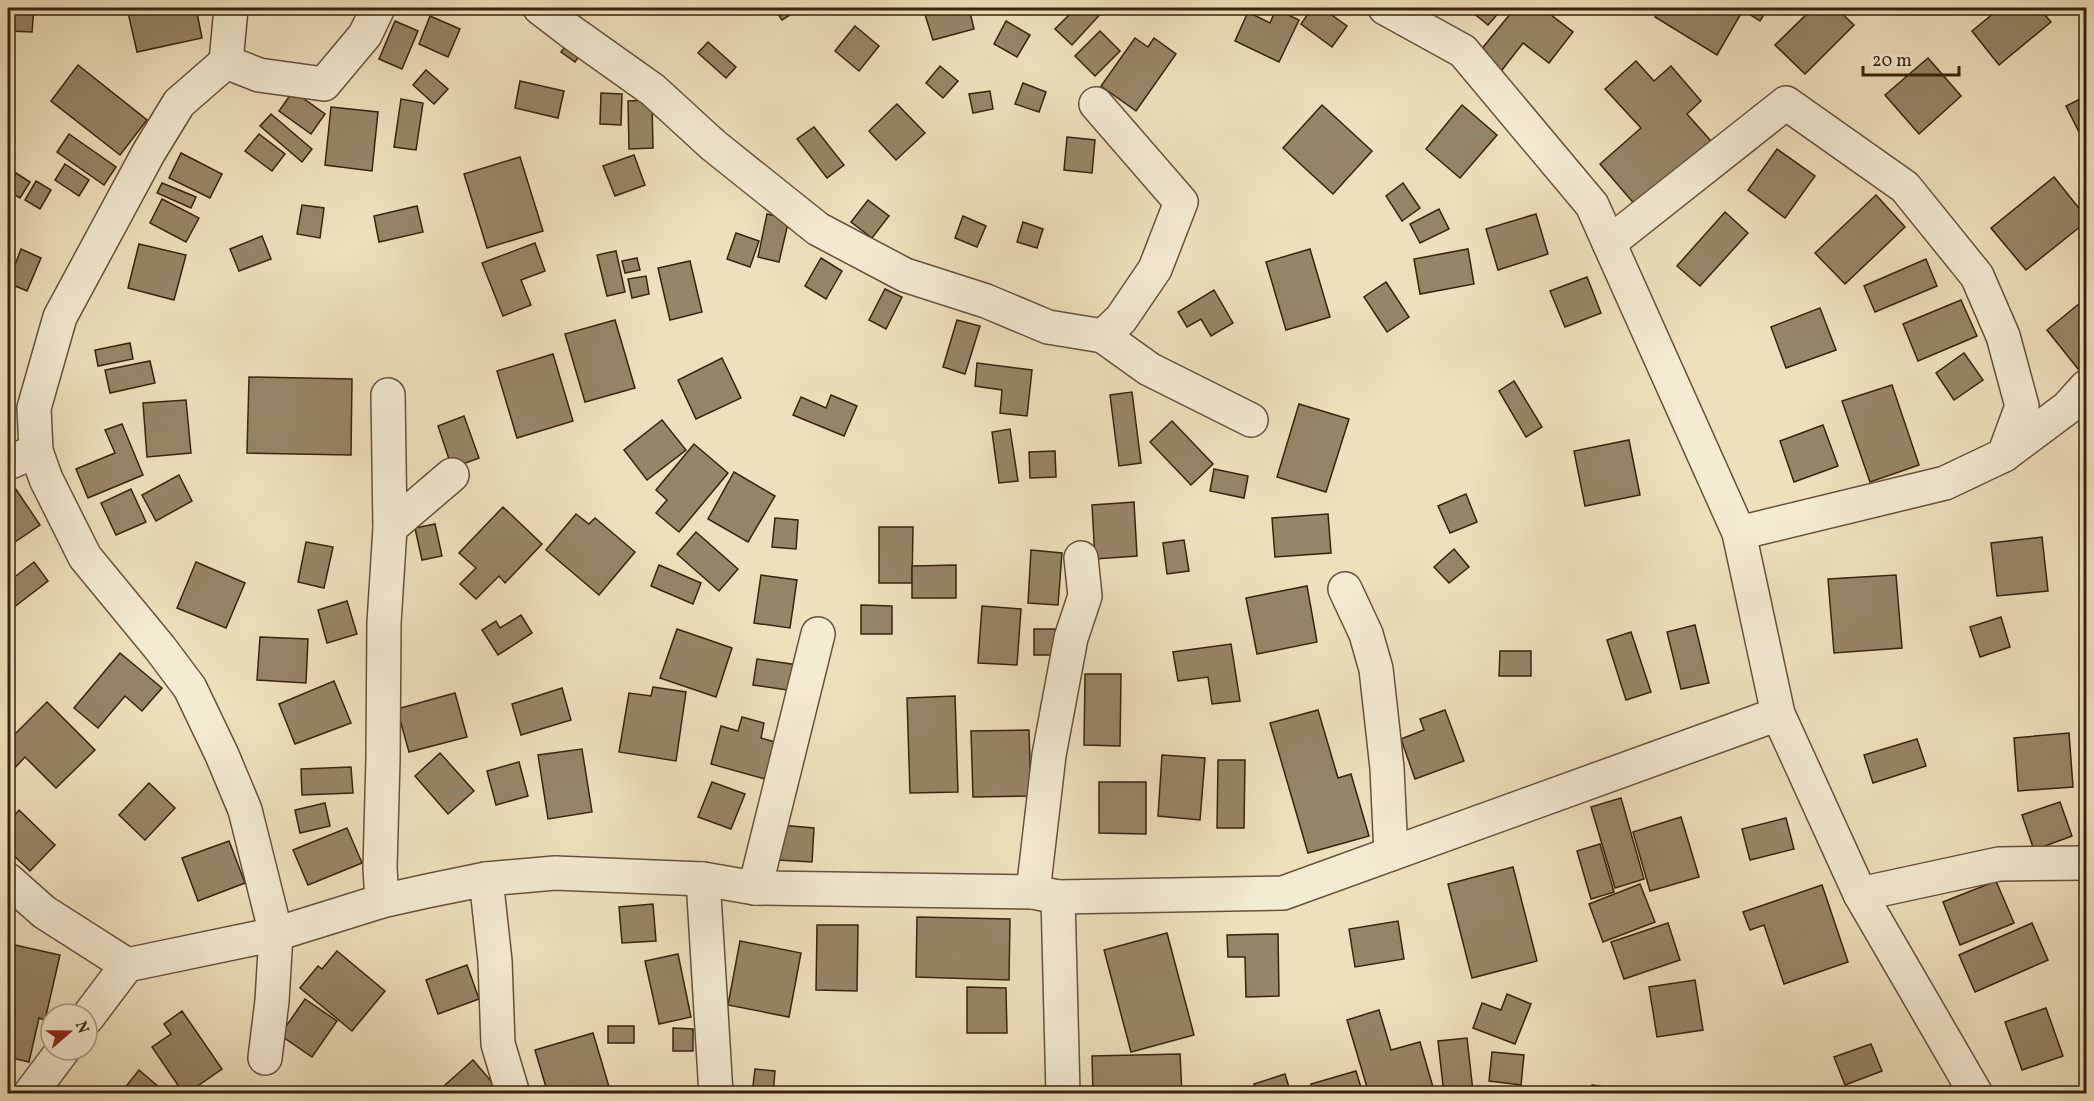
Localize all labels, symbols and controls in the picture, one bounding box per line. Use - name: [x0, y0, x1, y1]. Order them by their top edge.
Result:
- scale bar: [1863, 39, 1959, 77]
- text: 20 m: [1872, 49, 1912, 74]
- north arrow: [39, 1002, 99, 1062]
- text: N: [69, 1018, 94, 1037]

